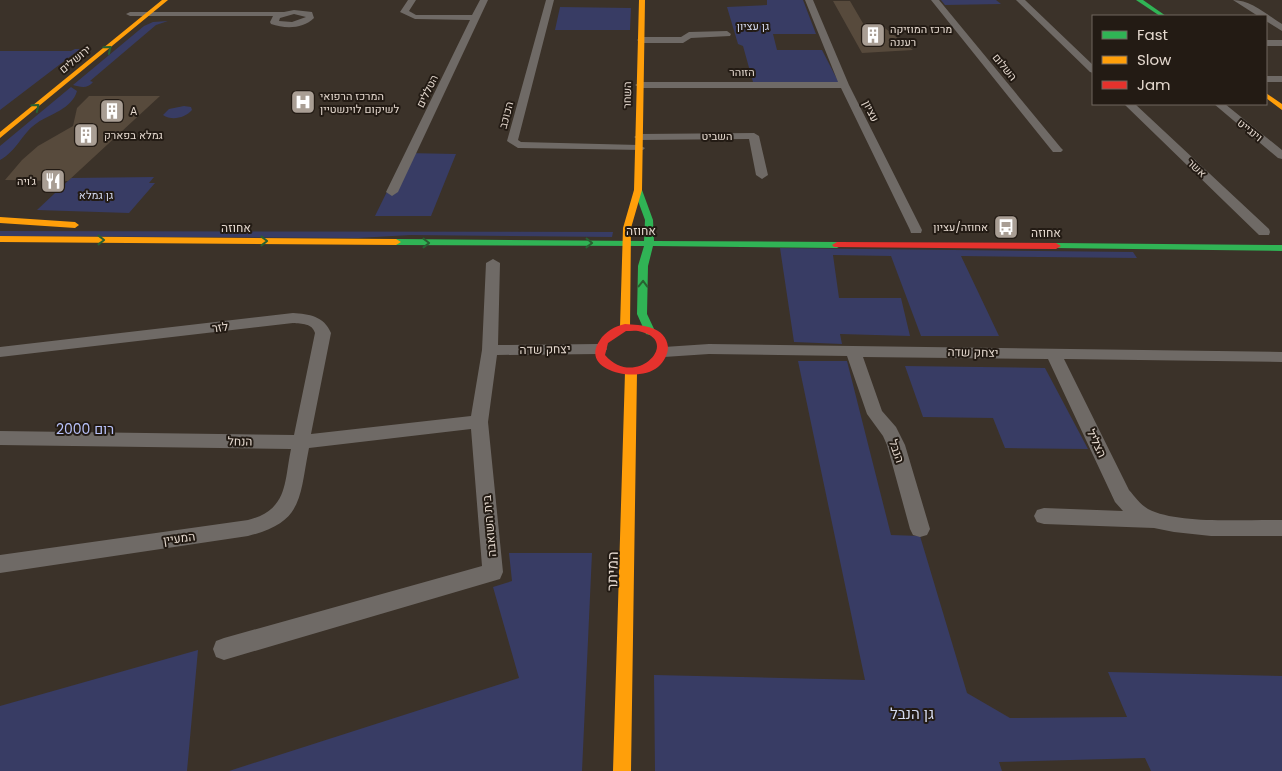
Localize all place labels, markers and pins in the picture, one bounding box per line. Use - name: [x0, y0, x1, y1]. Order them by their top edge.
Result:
- place label: מרכז המוזיקה רעננה: [890, 21, 952, 50]
- building icon: מרכז המוזיקה רעננה: [860, 22, 886, 48]
- place label: המרכז הרפואי לשיקום לוינשטיין: [320, 88, 400, 117]
- hospital icon: המרכז הרפואי לשיקום לוינשטיין: [290, 89, 316, 115]
- building icon: A: [99, 98, 125, 124]
- place label: A: [130, 103, 138, 119]
- building icon: גמלא בפארק: [73, 122, 99, 148]
- place label: גמלא בפארק: [104, 127, 163, 143]
- restaurant icon: ג'ויה: [40, 168, 66, 194]
- place label: ג'ויה: [17, 173, 36, 189]
- bus stop icon: אחוזה/עציון: [993, 214, 1019, 240]
- place label: אחוזה/עציון: [933, 219, 988, 235]

